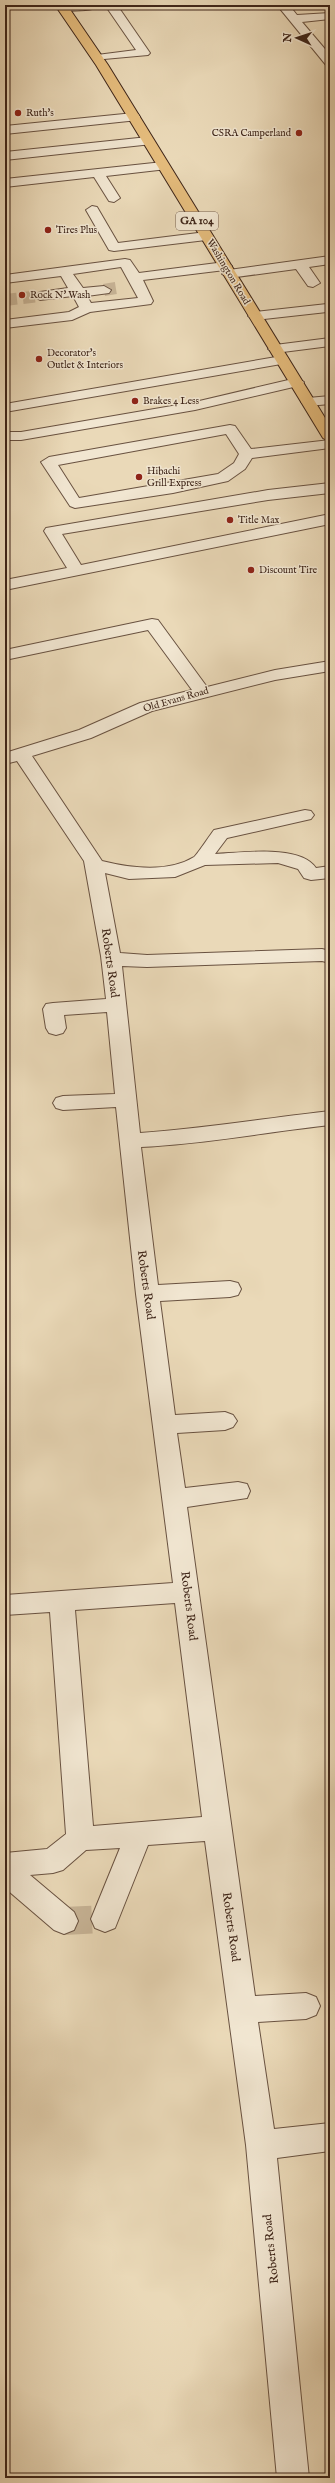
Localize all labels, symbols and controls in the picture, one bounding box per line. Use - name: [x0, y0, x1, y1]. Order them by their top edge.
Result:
- north arrow: [277, 18, 317, 58]
- text: N: [281, 32, 295, 44]
- place label: Ruth's: [26, 107, 54, 120]
- marker: Ruth's: [13, 108, 23, 118]
- place label: CSRA Camperland: [212, 127, 292, 140]
- marker: CSRA Camperland: [294, 128, 304, 138]
- road number: GA 104: [176, 212, 218, 230]
- place label: Tires Plus: [56, 224, 98, 237]
- marker: Tires Plus: [43, 225, 53, 235]
- street label: Washington Road: [203, 237, 253, 308]
- place label: Rock N' Wash: [30, 289, 91, 302]
- marker: Rock N' Wash: [17, 290, 27, 300]
- place label: Decorator's Outlet & Interiors: [47, 347, 123, 372]
- marker: Decorator's Outlet & Interiors: [34, 354, 44, 364]
- place label: Brakes 4 Less: [143, 395, 200, 408]
- marker: Brakes 4 Less: [130, 396, 140, 406]
- place label: Hibachi Grill Express: [147, 465, 202, 490]
- marker: Hibachi Grill Express: [134, 472, 144, 482]
- place label: Title Max: [238, 514, 280, 527]
- marker: Title Max: [225, 515, 235, 525]
- place label: Discount Tire: [259, 564, 318, 577]
- marker: Discount Tire: [246, 565, 256, 575]
- street label: Old Evans Road: [142, 684, 211, 716]
- street label: Roberts Road: [98, 927, 122, 999]
- street label: Roberts Road: [134, 1249, 158, 1321]
- street label: Roberts Road: [177, 1570, 201, 1642]
- street label: Roberts Road: [219, 1891, 243, 1963]
- street label: Roberts Road: [260, 2213, 282, 2285]

